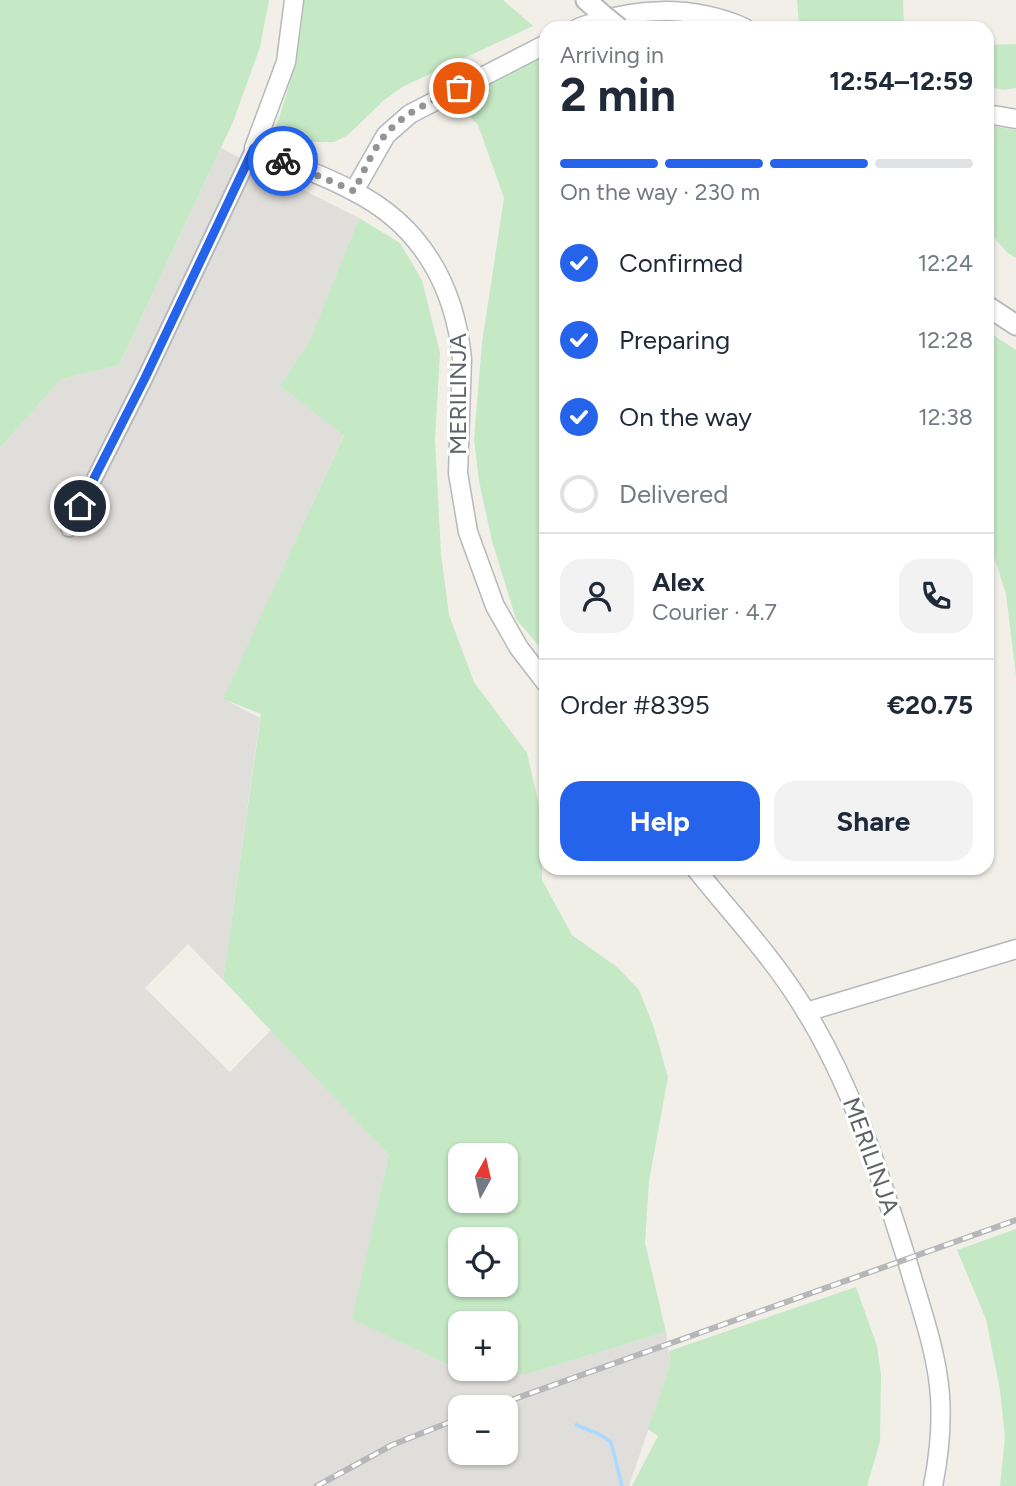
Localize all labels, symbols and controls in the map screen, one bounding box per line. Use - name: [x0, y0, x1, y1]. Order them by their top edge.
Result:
- text: Arriving in: [560, 41, 664, 69]
- pin: [429, 58, 489, 118]
- text: 12:54–12:59: [829, 65, 973, 97]
- text: 2 min: [560, 67, 676, 123]
- icon: bag: [440, 69, 478, 107]
- courier: [248, 126, 318, 196]
- icon: bike: [264, 142, 302, 180]
- text: On the way · 230 m: [560, 178, 760, 206]
- icon: check: [560, 244, 598, 282]
- text: Confirmed: [619, 247, 743, 279]
- text: 12:24: [918, 249, 973, 277]
- icon: check: [560, 321, 598, 359]
- text: Preparing: [619, 324, 730, 356]
- text: 12:28: [918, 326, 973, 354]
- street label: MERILINJA: [443, 332, 472, 455]
- icon: check: [560, 398, 598, 436]
- text: On the way: [619, 401, 752, 433]
- text: 12:38: [918, 403, 973, 431]
- pin: [50, 476, 110, 536]
- text: Delivered: [619, 478, 728, 510]
- icon: home: [61, 487, 99, 525]
- button: person: [560, 559, 634, 633]
- button: phone: [899, 559, 973, 633]
- text: Alex: [652, 566, 705, 598]
- text: Courier · 4.7: [652, 598, 777, 626]
- text: Order #8395: [560, 689, 710, 721]
- text: €20.75: [887, 689, 973, 721]
- button: Help: [560, 781, 760, 861]
- button: Share: [774, 781, 973, 861]
- street label: MERILINJA: [837, 1093, 906, 1219]
- north arrow: [448, 1143, 518, 1213]
- map controls: [448, 1143, 518, 1465]
- button: locate: [448, 1227, 518, 1297]
- button: +: [448, 1311, 518, 1381]
- button: −: [448, 1395, 518, 1465]

